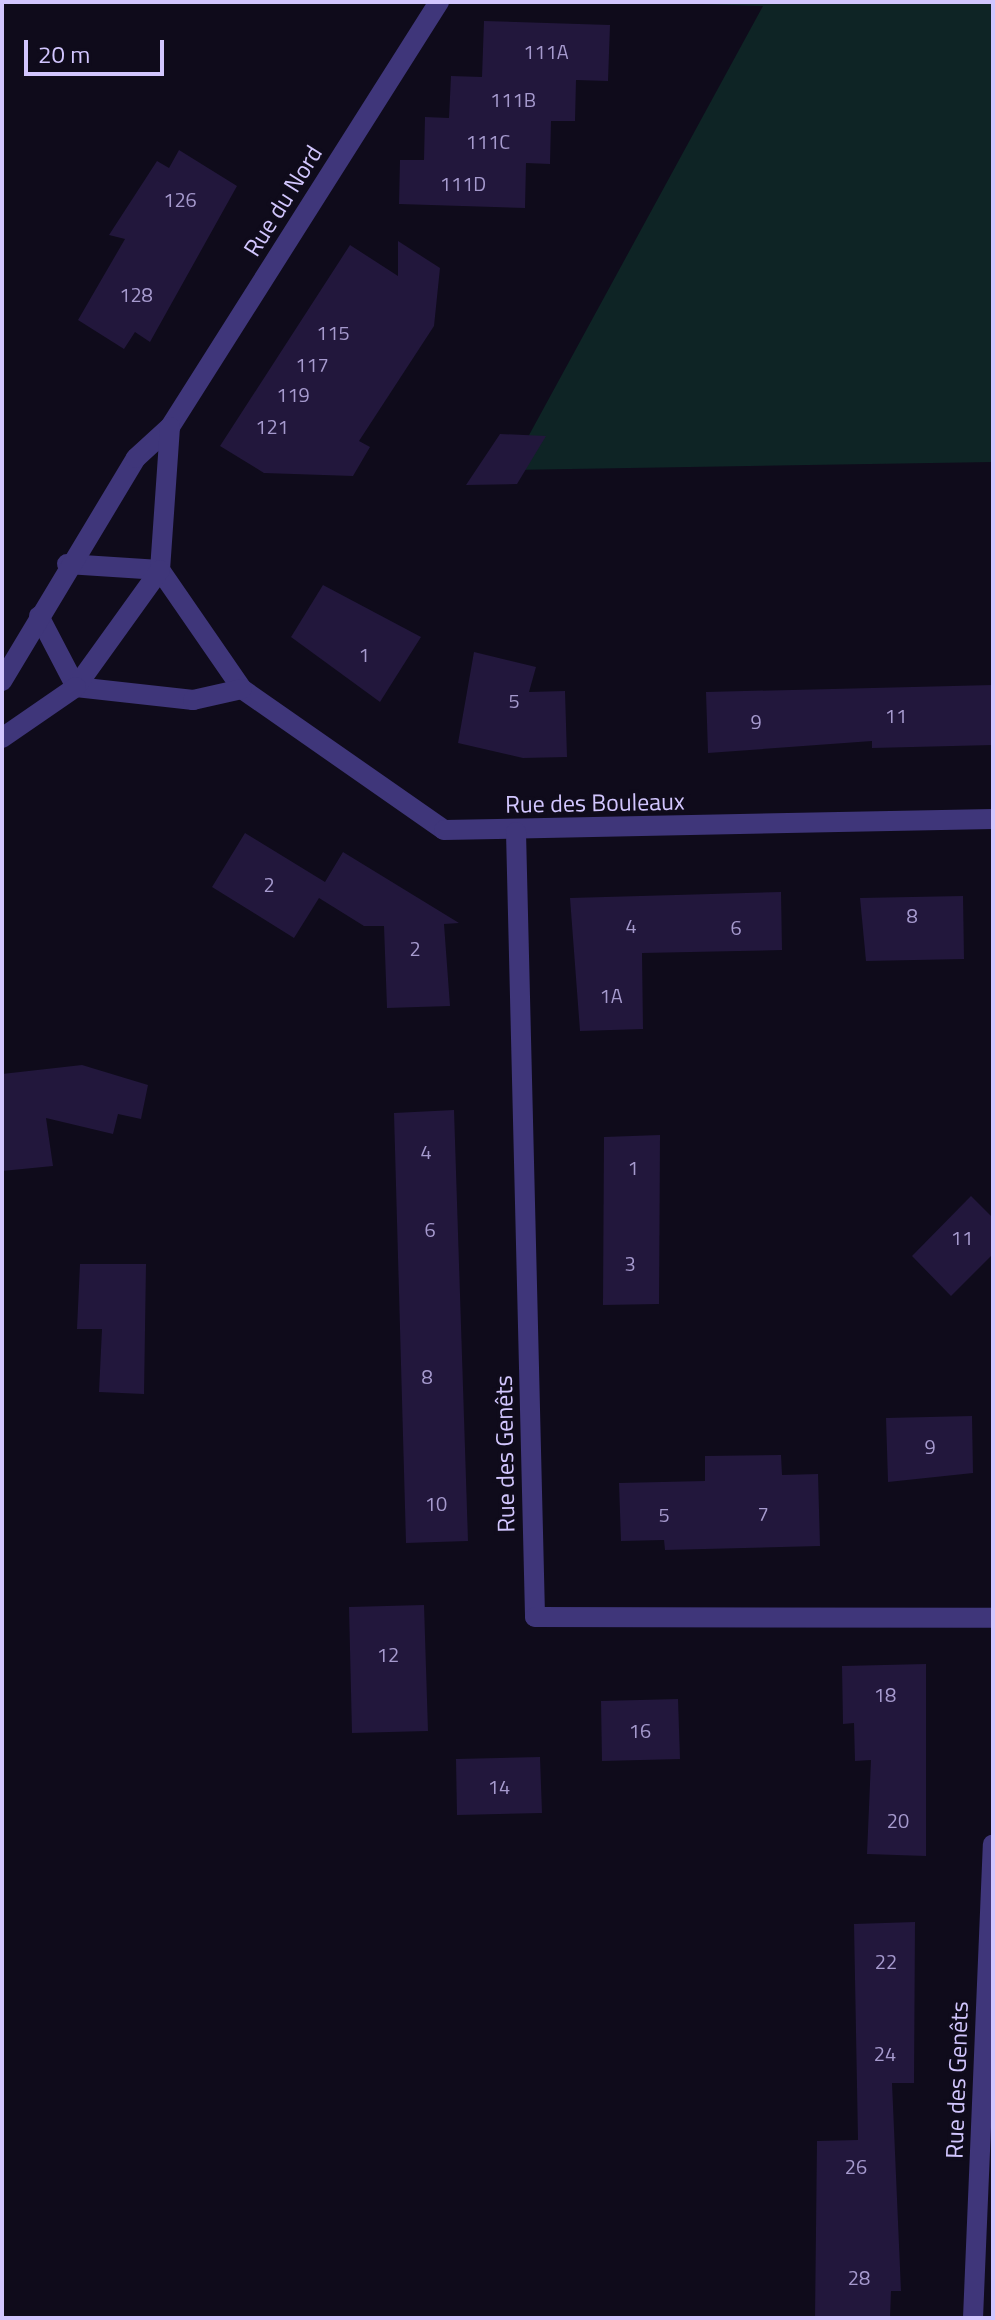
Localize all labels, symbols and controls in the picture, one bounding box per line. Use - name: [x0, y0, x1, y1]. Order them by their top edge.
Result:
- scale bar: [28, 24, 168, 74]
- text: 20 m: [38, 36, 90, 72]
- house number: 111A: [523, 39, 569, 63]
- house number: 111B: [490, 87, 536, 111]
- house number: 111C: [466, 129, 510, 153]
- street label: Rue du Nord: [238, 140, 328, 262]
- house number: 111D: [440, 171, 486, 195]
- house number: 126: [163, 187, 197, 211]
- house number: 128: [119, 282, 153, 306]
- house number: 115: [316, 320, 350, 344]
- house number: 117: [295, 352, 329, 376]
- house number: 119: [276, 382, 310, 406]
- house number: 121: [255, 414, 289, 438]
- house number: 1: [358, 642, 370, 666]
- house number: 5: [508, 688, 520, 712]
- house number: 11: [885, 703, 907, 727]
- house number: 9: [750, 709, 762, 733]
- street label: Rue des Bouleaux: [505, 787, 685, 819]
- house number: 2: [263, 872, 275, 896]
- house number: 8: [906, 903, 918, 927]
- house number: 4: [625, 913, 637, 937]
- house number: 6: [730, 915, 742, 939]
- house number: 2: [409, 936, 421, 960]
- house number: 1A: [599, 983, 623, 1007]
- house number: 4: [420, 1139, 432, 1163]
- house number: 1: [627, 1155, 639, 1179]
- house number: 6: [424, 1217, 436, 1241]
- house number: 11: [951, 1225, 973, 1249]
- house number: 3: [624, 1251, 636, 1275]
- house number: 8: [421, 1364, 433, 1388]
- street label: Rue des Genêts: [489, 1375, 521, 1533]
- house number: 9: [924, 1434, 936, 1458]
- house number: 10: [425, 1491, 447, 1515]
- house number: 7: [757, 1501, 769, 1525]
- house number: 5: [658, 1502, 670, 1526]
- house number: 12: [377, 1642, 399, 1666]
- house number: 18: [874, 1682, 896, 1706]
- house number: 16: [629, 1718, 651, 1742]
- house number: 14: [488, 1774, 510, 1798]
- house number: 20: [887, 1808, 909, 1832]
- house number: 22: [875, 1949, 897, 1973]
- street label: Rue des Genêts: [940, 2001, 974, 2159]
- house number: 24: [874, 2041, 896, 2065]
- house number: 26: [845, 2154, 867, 2178]
- house number: 28: [848, 2265, 870, 2289]

